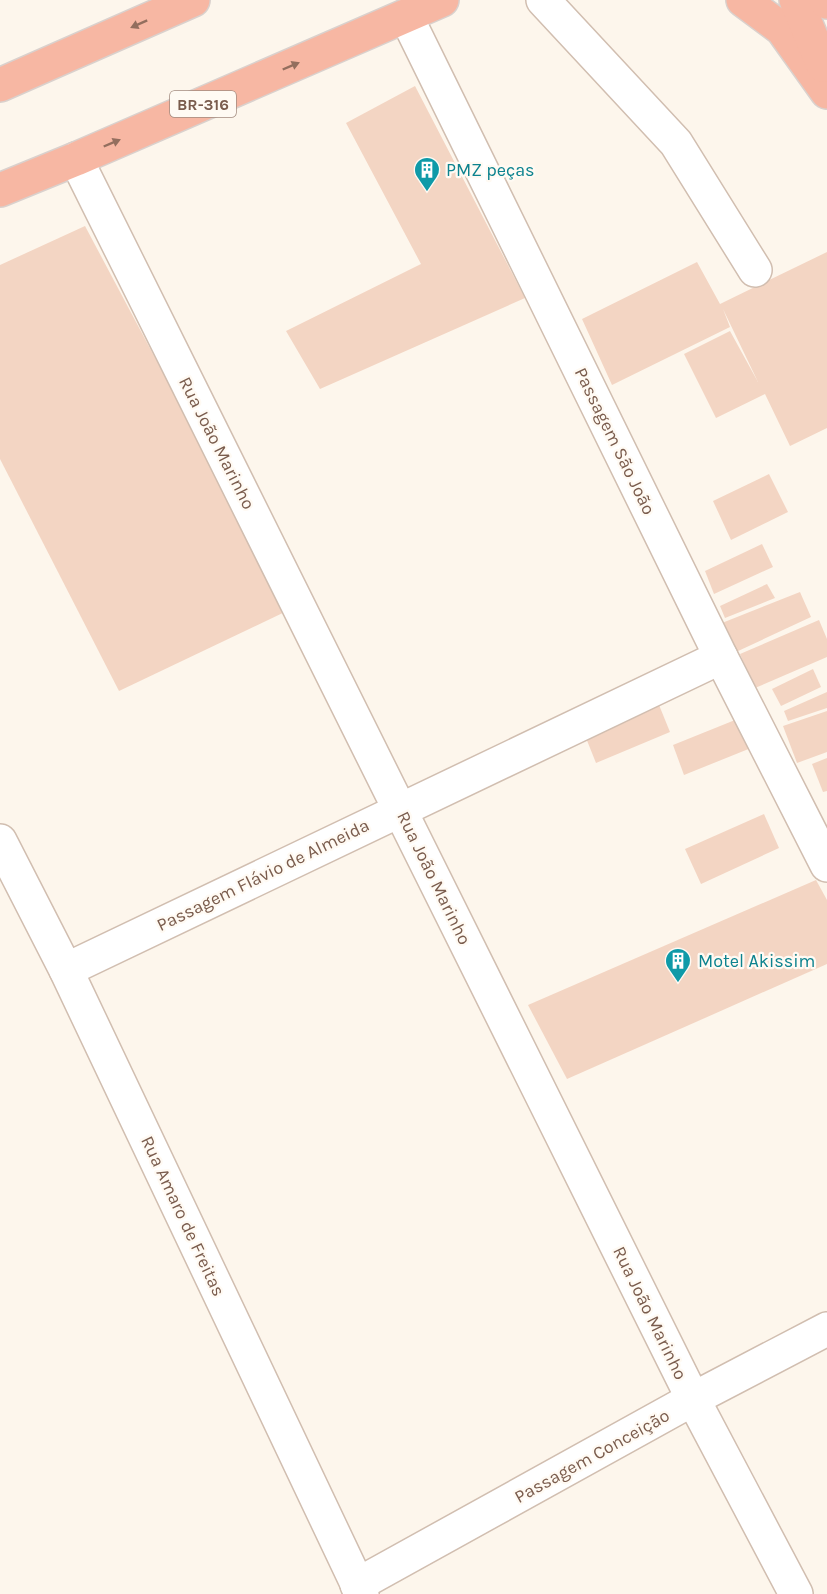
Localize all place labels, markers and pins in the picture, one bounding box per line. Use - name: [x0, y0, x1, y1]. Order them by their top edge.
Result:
- building icon: PMZ peças: [412, 155, 442, 193]
- place label: PMZ peças: [446, 159, 535, 181]
- building icon: Motel Akissim: [663, 946, 693, 984]
- place label: Motel Akissim: [698, 950, 815, 972]

